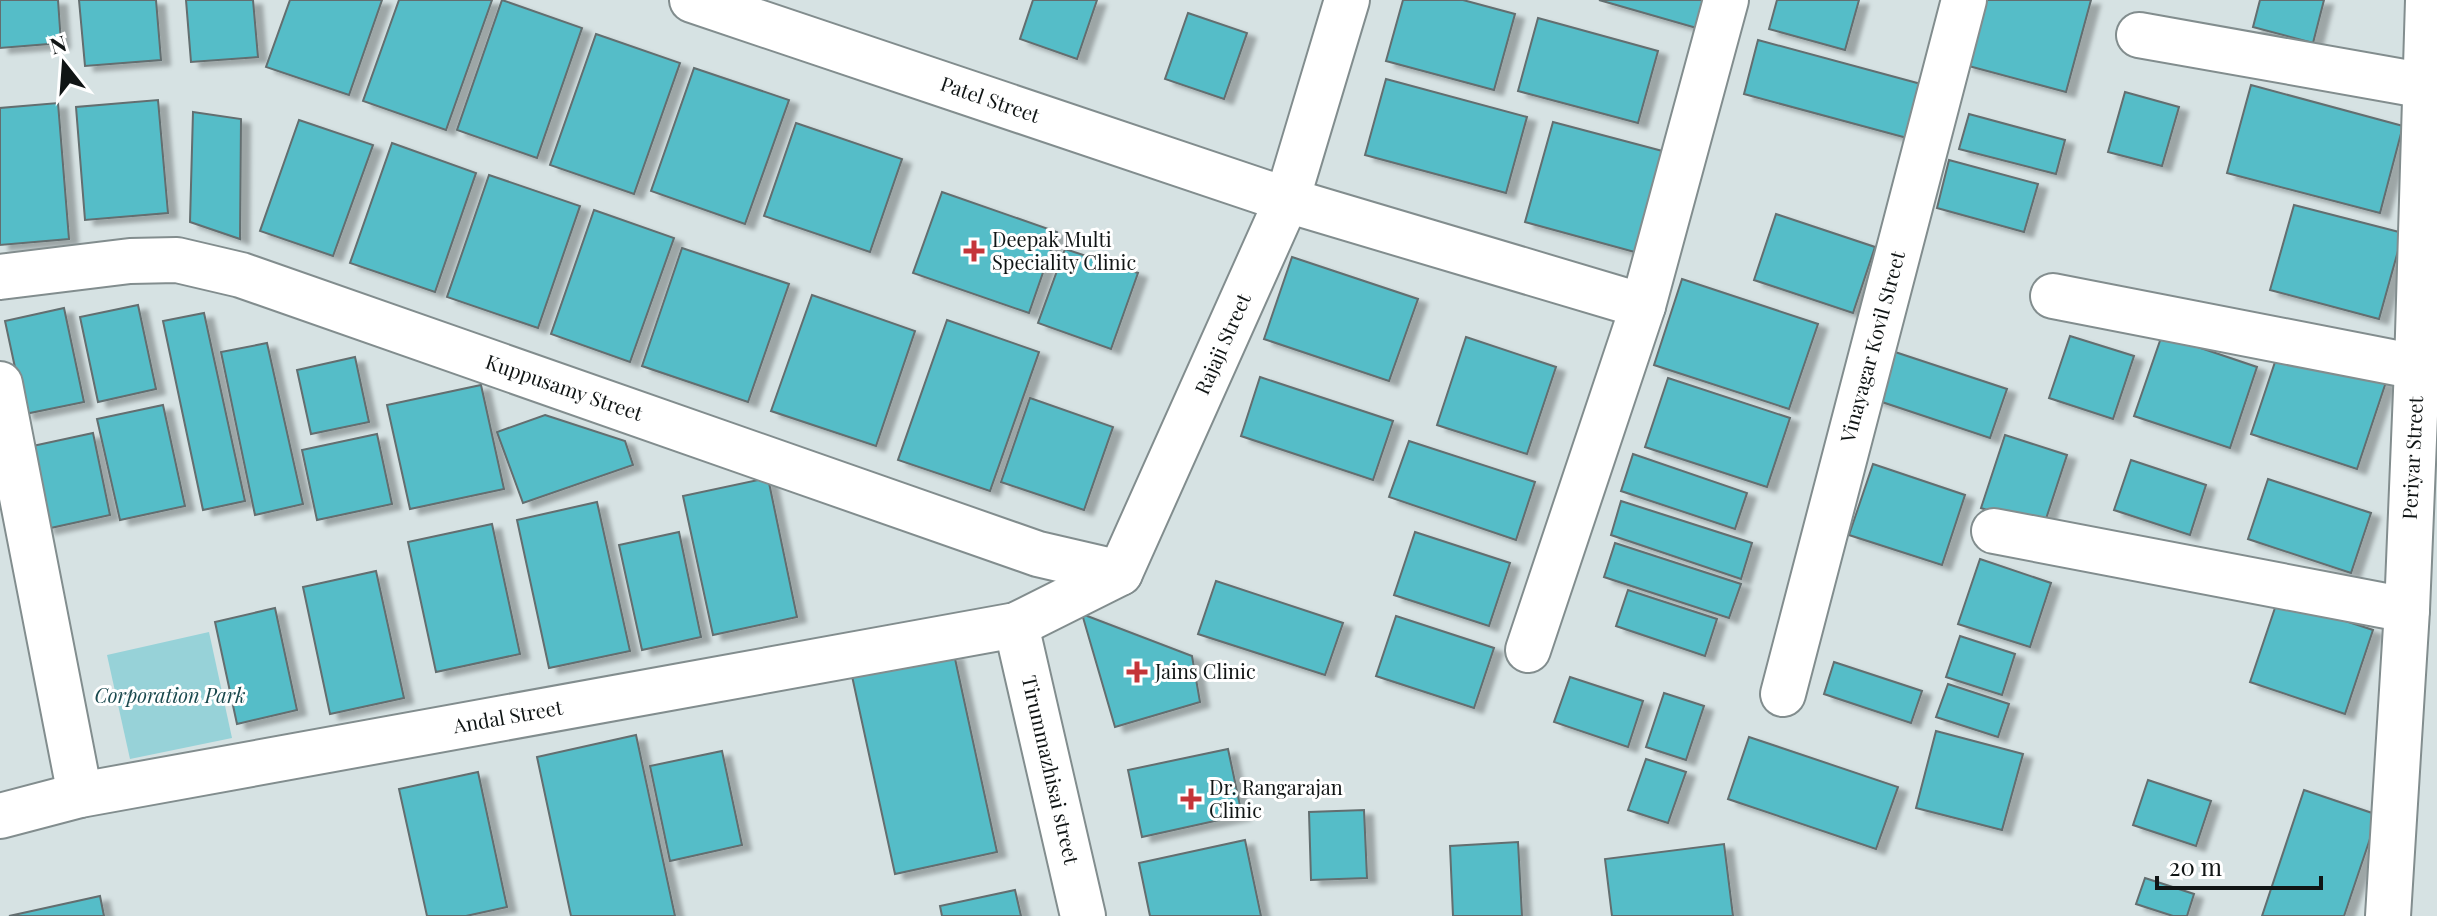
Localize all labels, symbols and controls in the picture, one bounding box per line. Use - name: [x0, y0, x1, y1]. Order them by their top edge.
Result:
- north arrow: [24, 24, 104, 104]
- text: N: [46, 27, 70, 61]
- street label: Patel Street: [937, 69, 1045, 128]
- place label: Deepak Multi Speciality Clinic: [992, 225, 1136, 275]
- marker: Deepak Multi Speciality Clinic: [963, 240, 985, 262]
- street label: Vinayagar Kovil Street: [1833, 247, 1910, 446]
- street label: Rajaji Street: [1187, 288, 1256, 398]
- street label: Kuppusamy Street: [482, 347, 647, 426]
- street label: Periyar Street: [2395, 395, 2428, 520]
- place label: Jains Clinic: [1154, 657, 1256, 684]
- marker: Jains Clinic: [1126, 661, 1148, 683]
- street label: Tirummazhisai street: [1017, 673, 1087, 868]
- park label: Corporation Park: [94, 681, 246, 708]
- street label: Andal Street: [450, 692, 565, 739]
- place label: Dr. Rangarajan Clinic: [1209, 773, 1343, 823]
- marker: Dr. Rangarajan Clinic: [1180, 788, 1202, 810]
- scale bar: [2157, 840, 2321, 890]
- text: 20 m: [2169, 850, 2222, 882]

